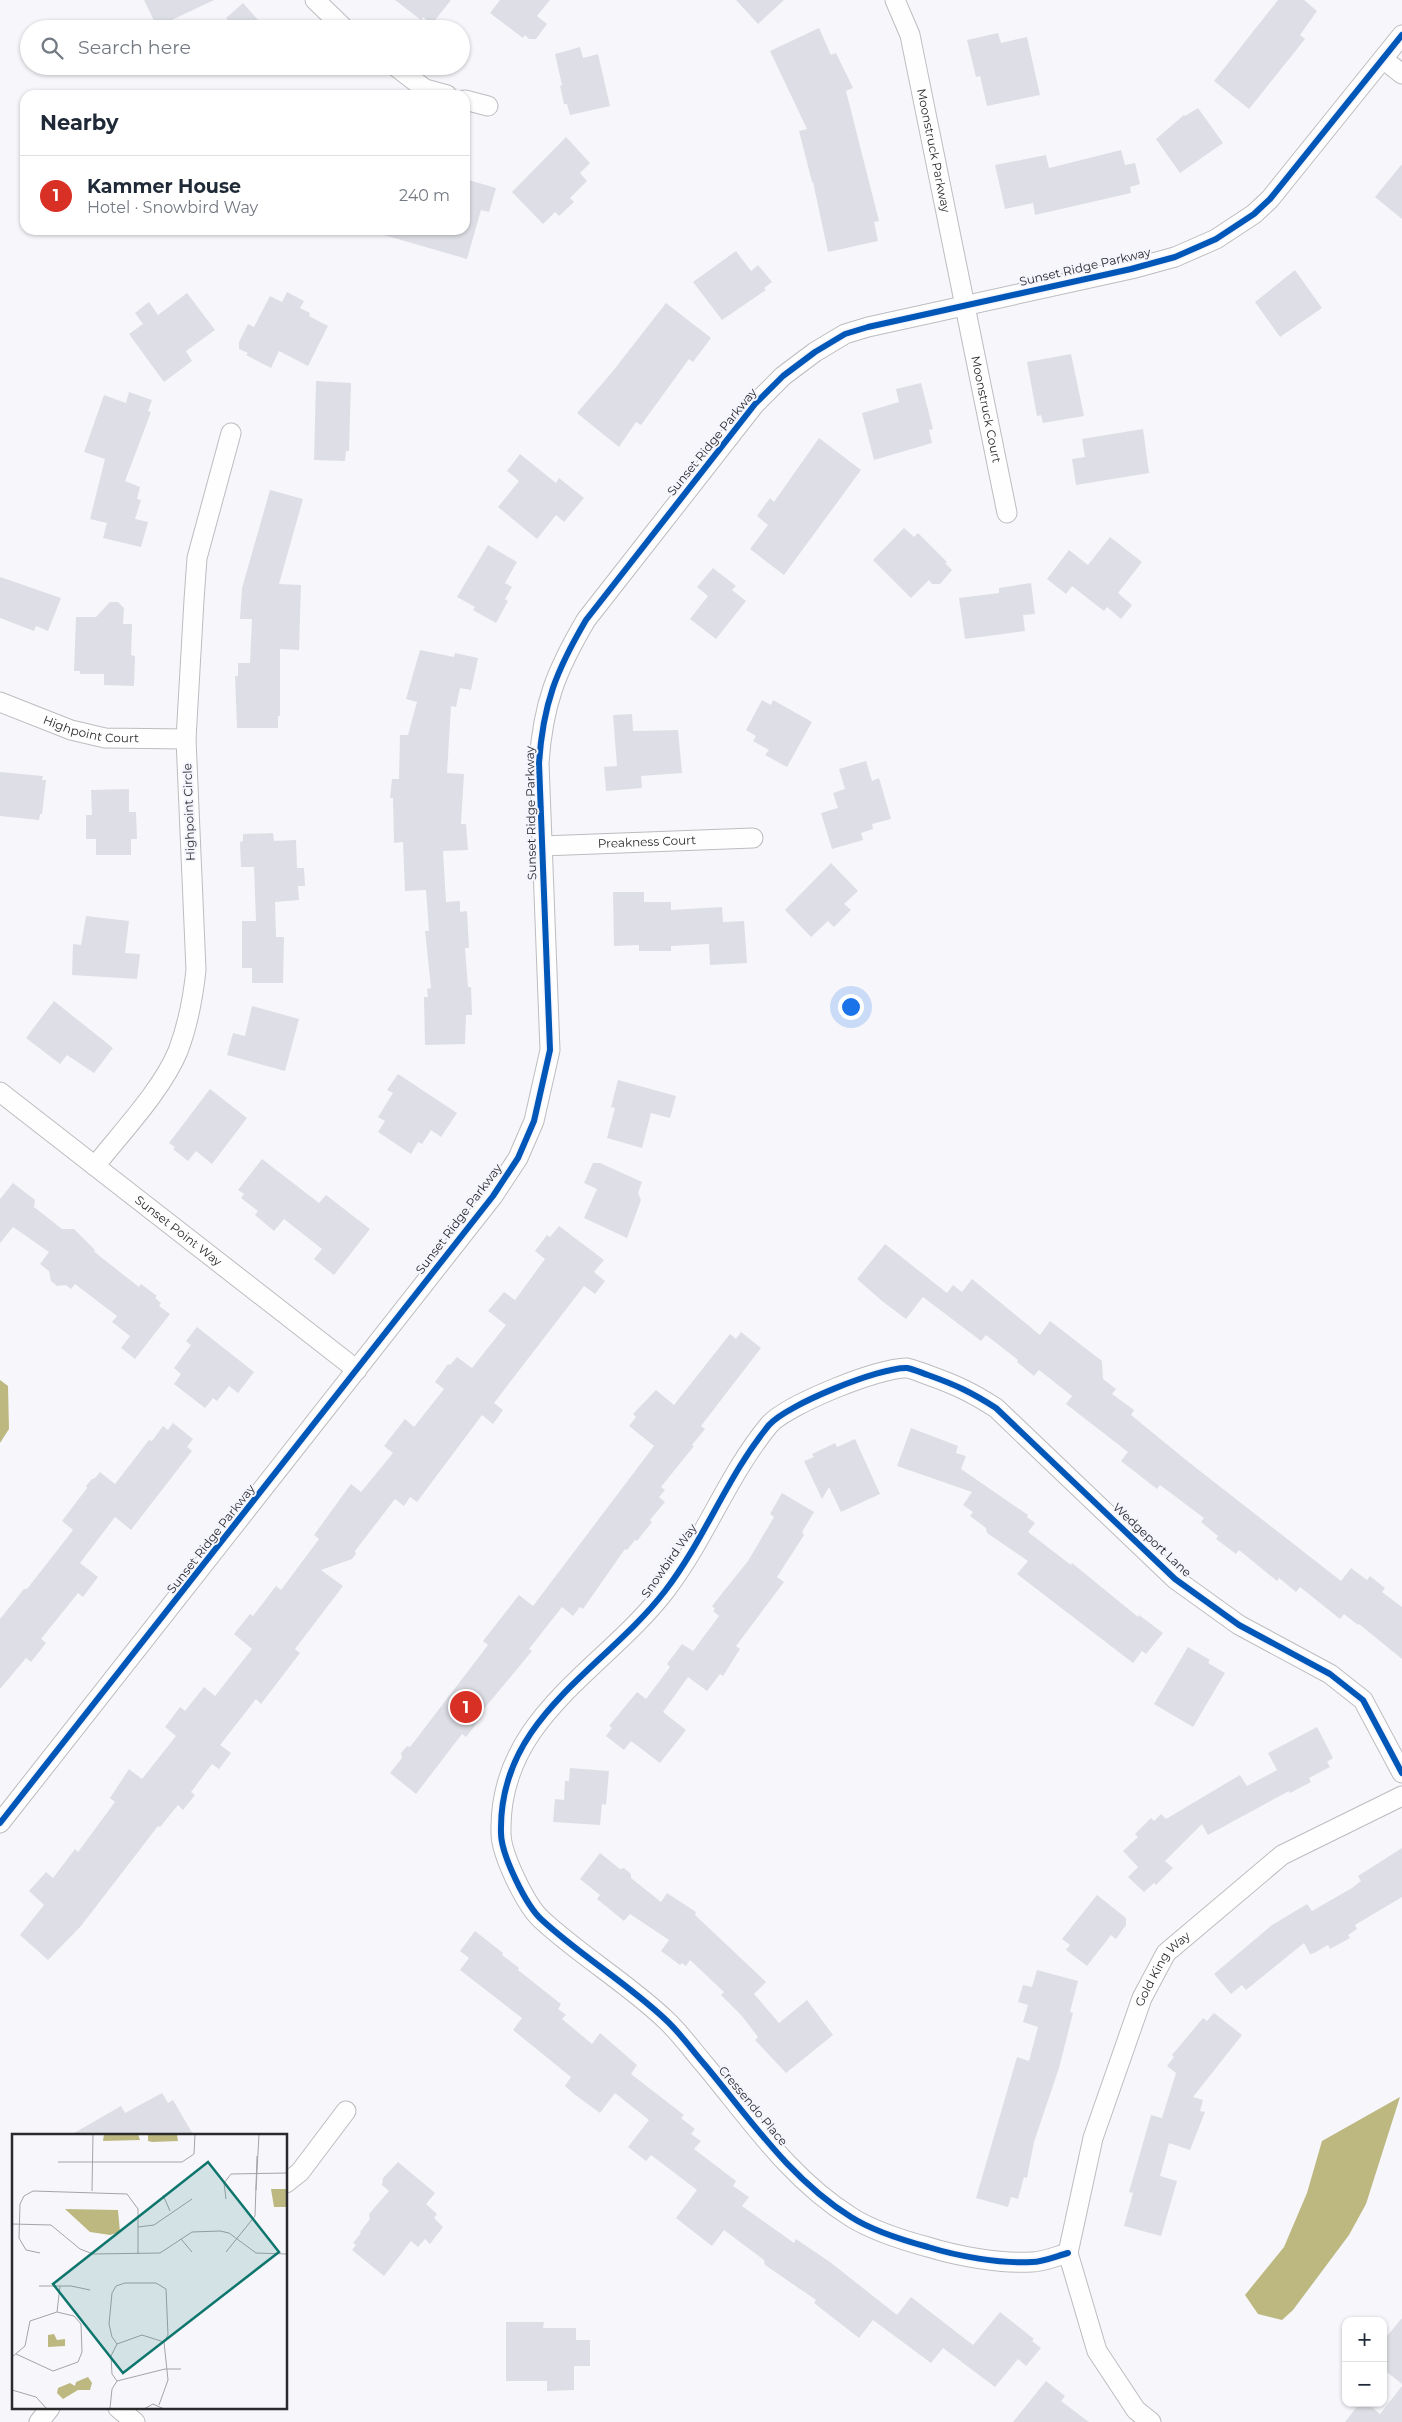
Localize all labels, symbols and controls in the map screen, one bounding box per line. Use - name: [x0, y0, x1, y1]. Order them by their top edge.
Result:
- search box: [20, 20, 470, 75]
- icon: search: [38, 34, 66, 62]
- text: Search here: [78, 36, 191, 59]
- street label: Moonstruck Parkway: [914, 87, 954, 214]
- text: Nearby: [40, 110, 119, 135]
- text: Kammer House: [87, 175, 241, 198]
- text: 1: [53, 186, 59, 205]
- text: 240 m: [399, 186, 450, 205]
- text: Hotel · Snowbird Way: [87, 198, 258, 217]
- street label: Sunset Ridge Parkway: [1018, 244, 1152, 289]
- street label: Moonstruck Court: [968, 354, 1005, 464]
- street label: Sunset Ridge Parkway: [664, 384, 760, 499]
- street label: Highpoint Court: [41, 712, 139, 745]
- street label: Sunset Ridge Parkway: [522, 745, 539, 880]
- street label: Highpoint Circle: [179, 763, 198, 861]
- street label: Preakness Court: [598, 832, 696, 851]
- your location: [838, 994, 864, 1020]
- street label: Sunset Ridge Parkway: [412, 1160, 505, 1277]
- street label: Sunset Point Way: [132, 1192, 226, 1269]
- street label: Sunset Ridge Parkway: [163, 1481, 258, 1596]
- street label: Wedgeport Lane: [1110, 1499, 1195, 1580]
- street label: Snowbird Way: [638, 1520, 700, 1601]
- pin: 1: [450, 1688, 482, 1726]
- street label: Gold King Way: [1132, 1928, 1193, 2008]
- street label: Cressendo Place: [716, 2063, 791, 2148]
- inset map: [12, 2134, 288, 2410]
- map controls: [1342, 2317, 1387, 2407]
- button: +: [1342, 2317, 1387, 2362]
- button: −: [1342, 2362, 1387, 2407]

